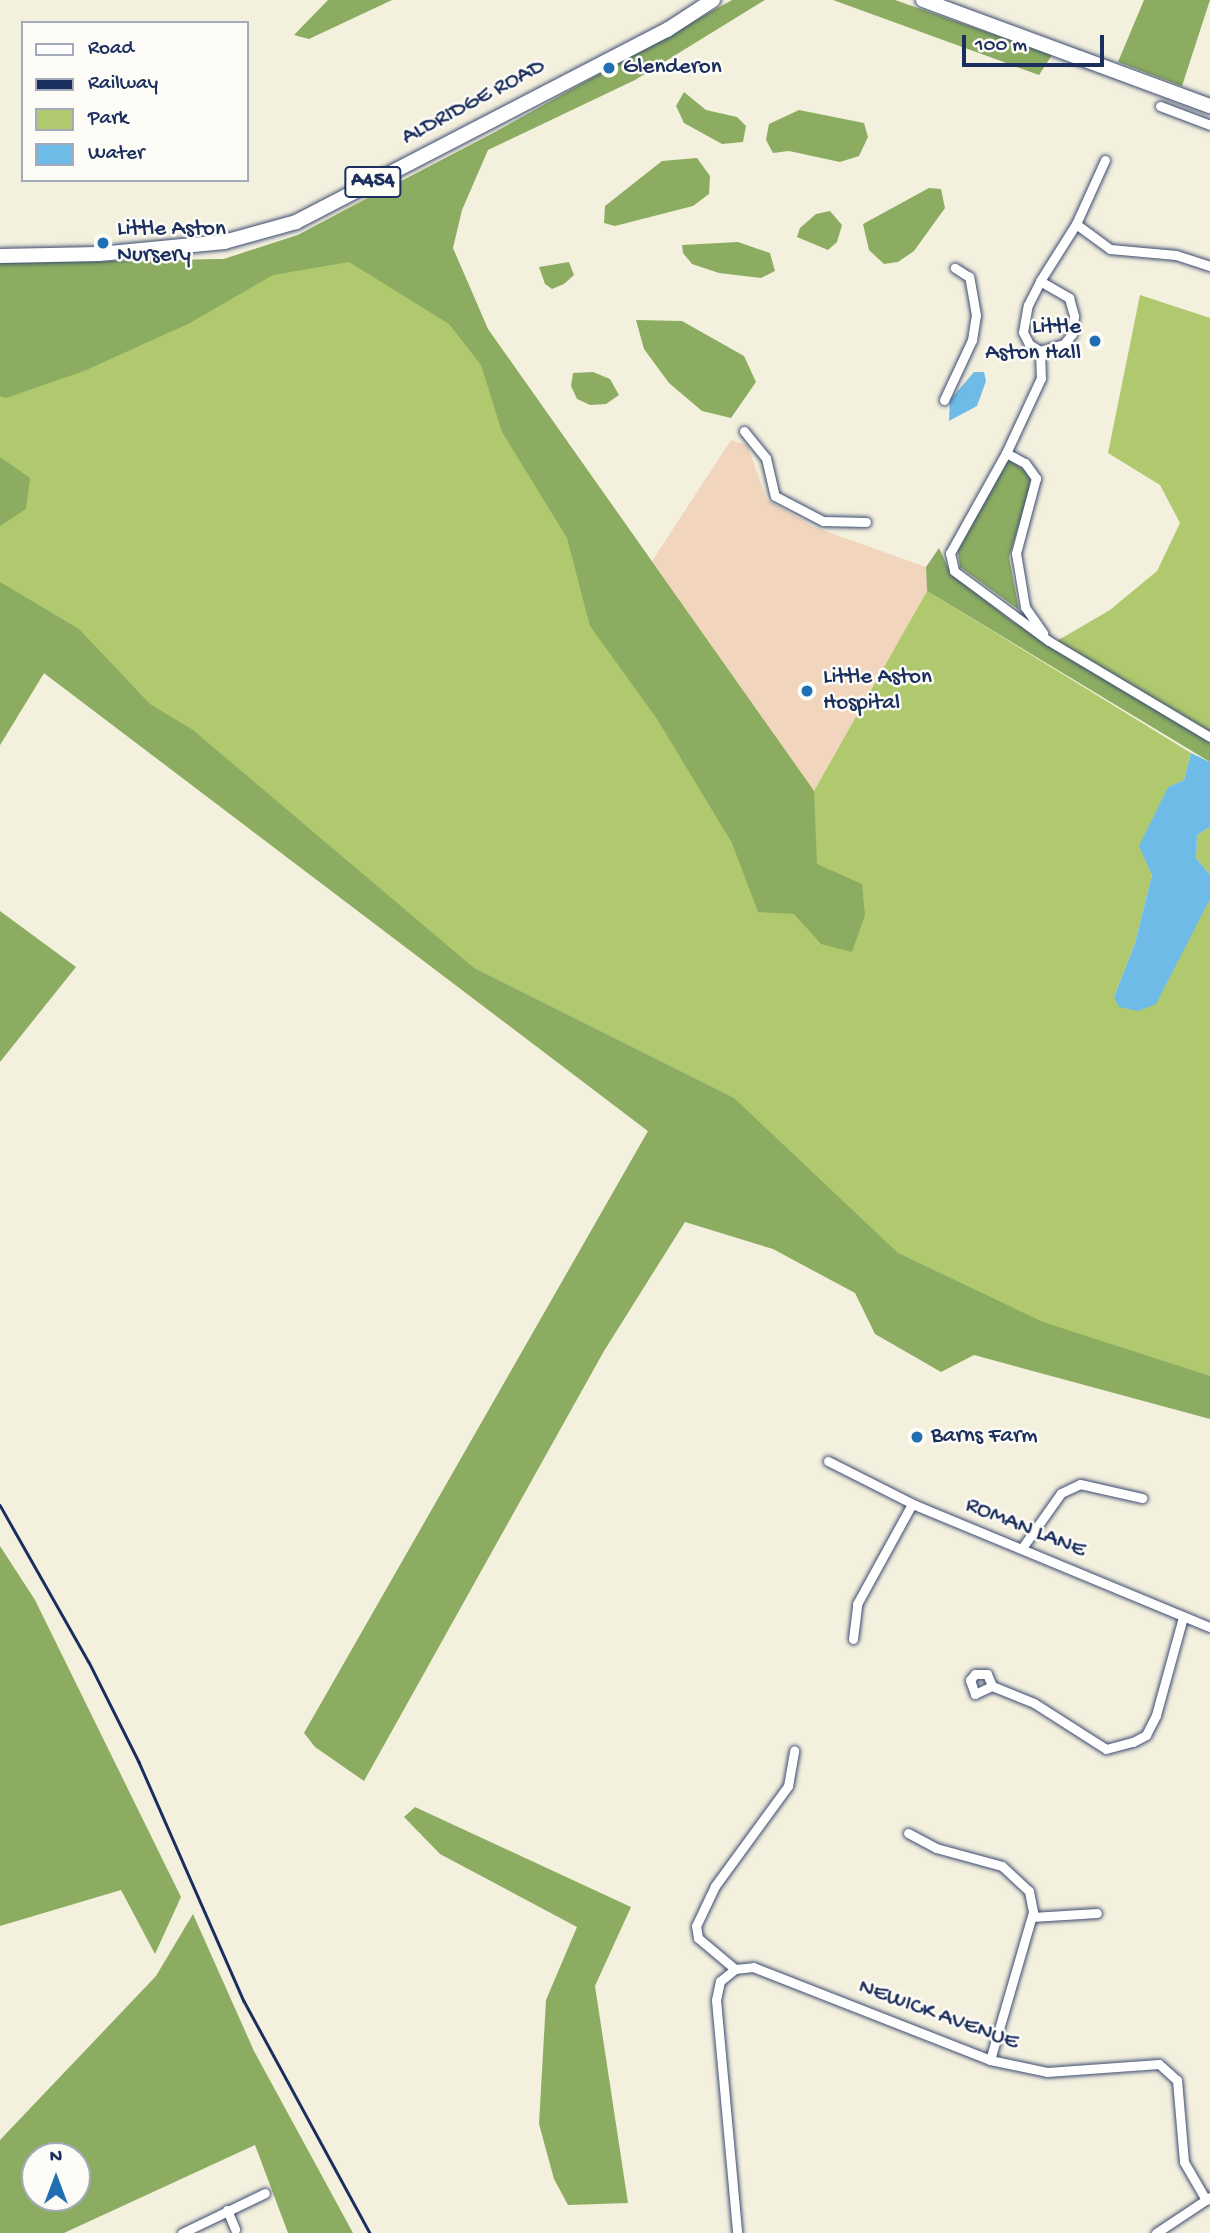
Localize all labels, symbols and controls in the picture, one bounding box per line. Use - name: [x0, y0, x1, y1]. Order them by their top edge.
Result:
- legend: [21, 21, 248, 182]
- scale bar: [965, 21, 1107, 65]
- text: 100 m: [975, 34, 1027, 59]
- text: Road: [88, 37, 134, 62]
- street label: ALDRIDGE ROAD: [398, 54, 550, 152]
- place label: Glenderon: [623, 54, 722, 82]
- marker: Glenderon: [601, 60, 617, 76]
- text: Railway: [88, 72, 158, 97]
- text: Park: [88, 107, 128, 132]
- text: Water: [88, 142, 144, 167]
- road number: A454: [343, 164, 403, 200]
- place label: Little Aston Nursery: [117, 216, 226, 270]
- marker: Little Aston Nursery: [95, 235, 111, 251]
- place label: Little Aston Hall: [985, 314, 1081, 368]
- marker: Little Aston Hall: [1087, 333, 1103, 349]
- place label: Little Aston Hospital: [823, 664, 932, 718]
- marker: Little Aston Hospital: [797, 681, 817, 701]
- place label: Barns Farm: [931, 1423, 1038, 1451]
- marker: Barns Farm: [909, 1429, 925, 1445]
- street label: ROMAN LANE: [961, 1492, 1089, 1566]
- street label: NEWICK AVENUE: [854, 1974, 1022, 2058]
- north arrow: [21, 2142, 91, 2212]
- text: N: [50, 2146, 62, 2169]

